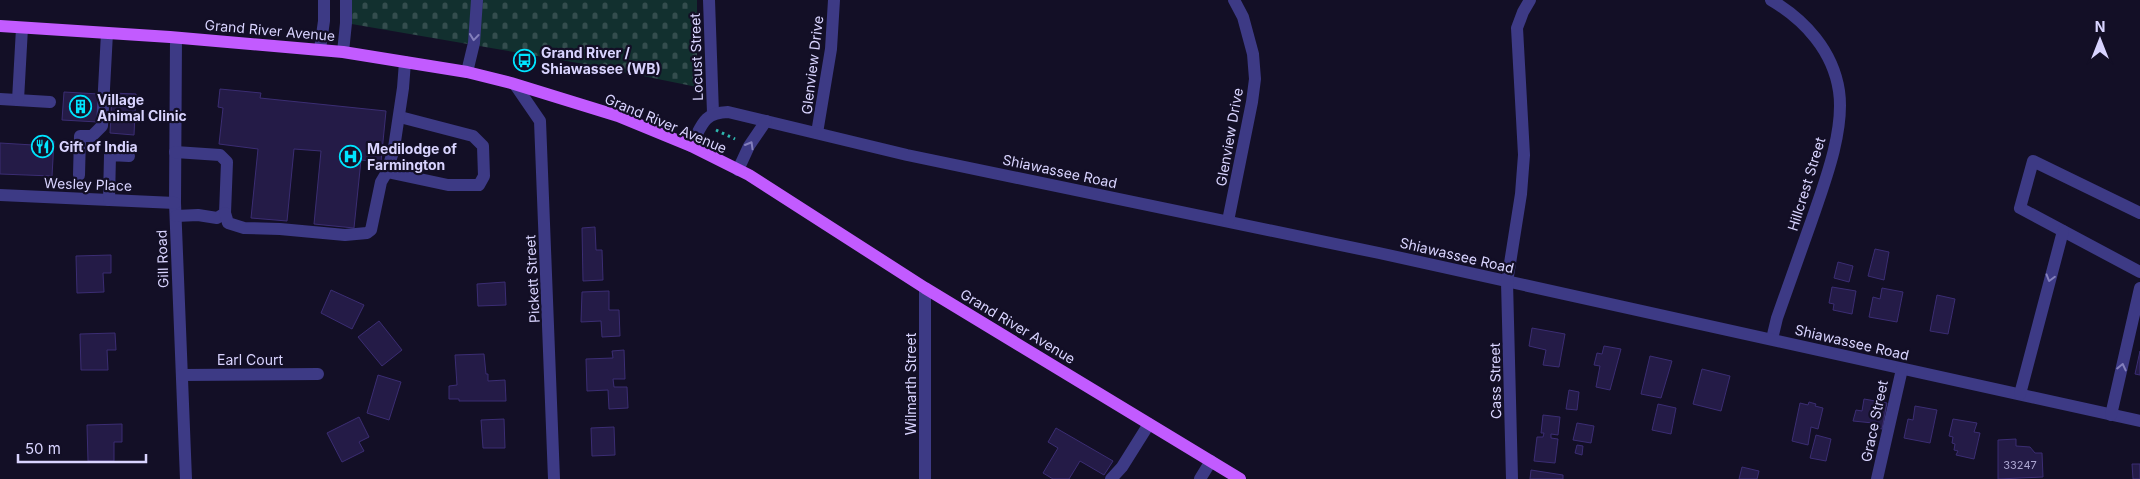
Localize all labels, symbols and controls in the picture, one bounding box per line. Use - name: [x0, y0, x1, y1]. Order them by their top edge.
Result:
- street label: Locust Street: [686, 12, 706, 101]
- street label: Glenview Drive: [798, 15, 826, 115]
- north arrow: [2075, 15, 2125, 65]
- street label: Grand River Avenue: [204, 16, 336, 44]
- text: N: [2095, 18, 2105, 35]
- one-way arrow: [469, 33, 480, 41]
- place label: Grand River / Shiawassee (WB): [541, 44, 661, 77]
- bus stop icon: Grand River / Shiawassee (WB): [513, 48, 537, 72]
- street label: Glenview Drive: [1212, 87, 1246, 187]
- street label: Grand River Avenue: [602, 90, 730, 156]
- place label: Village Animal Clinic: [97, 91, 187, 124]
- building icon: Village Animal Clinic: [69, 95, 93, 119]
- restaurant icon: Gift of India: [31, 134, 55, 158]
- street label: Hillcrest Street: [1784, 135, 1828, 233]
- place label: Gift of India: [59, 138, 138, 155]
- place label: Medilodge of Farmington: [367, 140, 457, 173]
- one-way arrow: [744, 141, 754, 150]
- hospital icon: Medilodge of Farmington: [339, 144, 363, 168]
- street label: Shiawassee Road: [1001, 151, 1119, 191]
- street label: Wesley Place: [44, 174, 132, 194]
- street label: Gill Road: [152, 230, 172, 288]
- street label: Pickett Street: [521, 234, 543, 323]
- street label: Shiawassee Road: [1398, 234, 1516, 276]
- one-way arrow: [2045, 273, 2055, 281]
- street label: Grand River Avenue: [958, 285, 1078, 367]
- street label: Shiawassee Road: [1793, 321, 1911, 363]
- street label: Wilmarth Street: [902, 332, 919, 435]
- street label: Cass Street: [1486, 342, 1504, 419]
- street label: Earl Court: [217, 351, 283, 368]
- one-way arrow: [2116, 363, 2127, 372]
- street label: Grace Street: [1857, 378, 1891, 463]
- scale bar: [18, 432, 145, 464]
- text: 50 m: [25, 439, 61, 458]
- house number: 33247: [2003, 458, 2037, 472]

